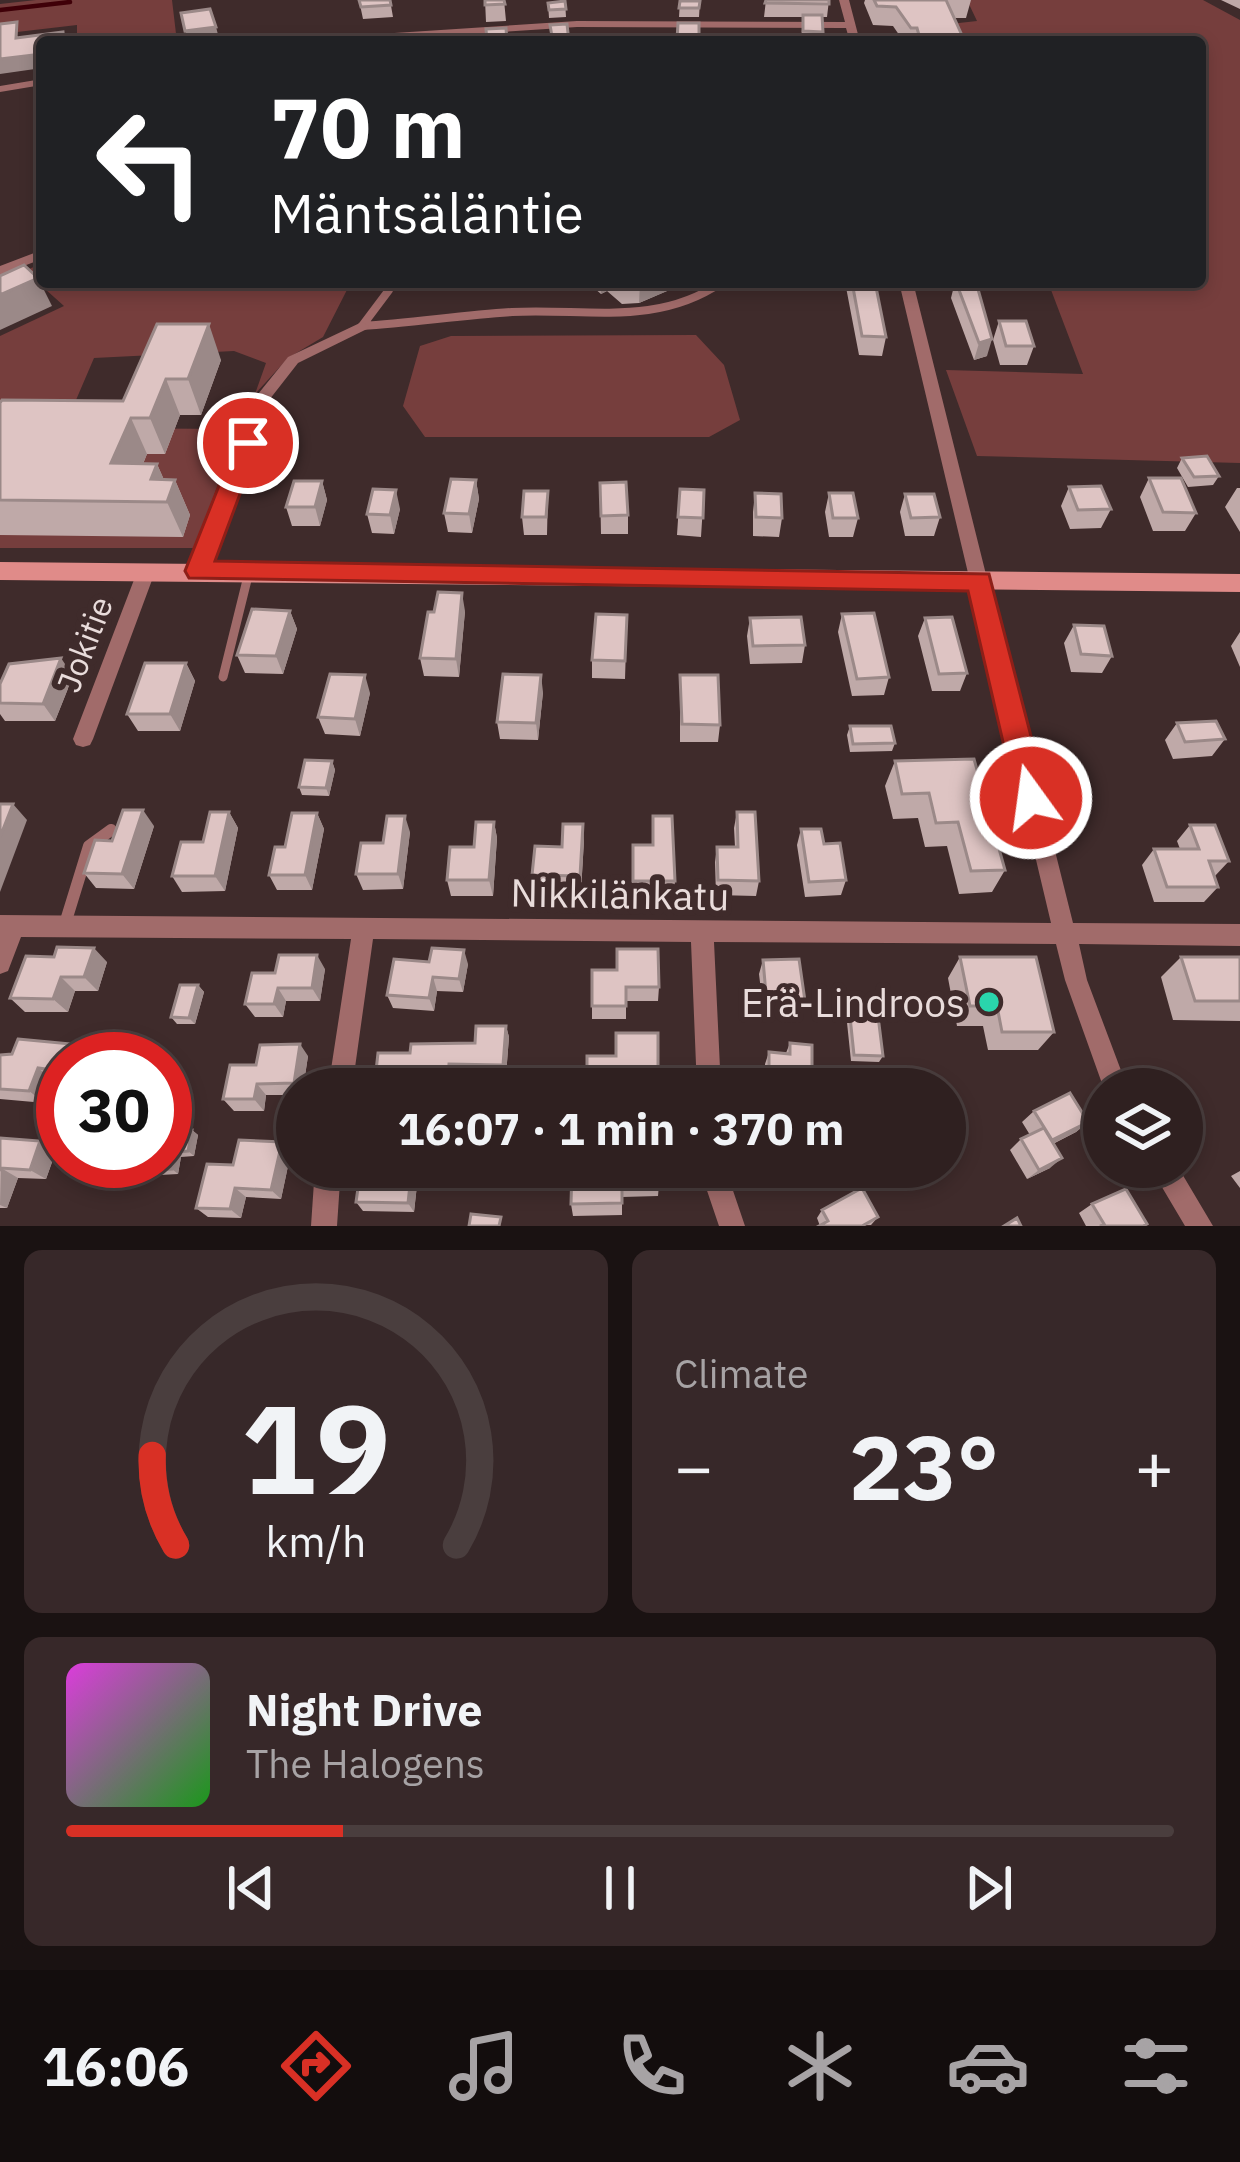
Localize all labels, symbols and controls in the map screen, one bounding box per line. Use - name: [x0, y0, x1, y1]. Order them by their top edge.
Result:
- text: 70 m: [270, 72, 466, 181]
- icon: left: [72, 84, 228, 240]
- text: Mäntsäläntie: [270, 178, 584, 248]
- pin: [197, 392, 299, 494]
- icon: arrive: [215, 410, 281, 476]
- street label: Jokitie: [46, 590, 122, 698]
- position arrow: [968, 735, 1094, 861]
- street label: Nikkilänkatu: [510, 867, 730, 921]
- place label: Erä-Lindroos: [741, 977, 965, 1028]
- marker: Erä-Lindroos: [976, 989, 1002, 1015]
- speed limit sign: 30: [36, 1032, 192, 1188]
- map controls: [1083, 1068, 1203, 1188]
- button: layers: [1083, 1068, 1203, 1188]
- text: 16:07 · 1 min · 370 m: [398, 1099, 844, 1157]
- text: Climate: [674, 1348, 808, 1399]
- text: 19: [241, 1366, 391, 1528]
- text: 23°: [849, 1408, 999, 1525]
- text: −: [674, 1423, 714, 1509]
- text: +: [1134, 1423, 1174, 1509]
- text: km/h: [266, 1512, 366, 1568]
- text: Night Drive: [246, 1680, 483, 1738]
- text: The Halogens: [246, 1738, 485, 1789]
- icon: previous: [218, 1855, 284, 1921]
- icon: pause: [587, 1855, 653, 1921]
- icon: next: [956, 1855, 1022, 1921]
- icon: directions: [274, 2024, 358, 2108]
- icon: music: [442, 2024, 526, 2108]
- icon: phone: [610, 2024, 694, 2108]
- icon: climate: [778, 2024, 862, 2108]
- icon: car: [946, 2024, 1030, 2108]
- icon: filters: [1114, 2024, 1198, 2108]
- text: 16:06: [42, 2031, 189, 2101]

